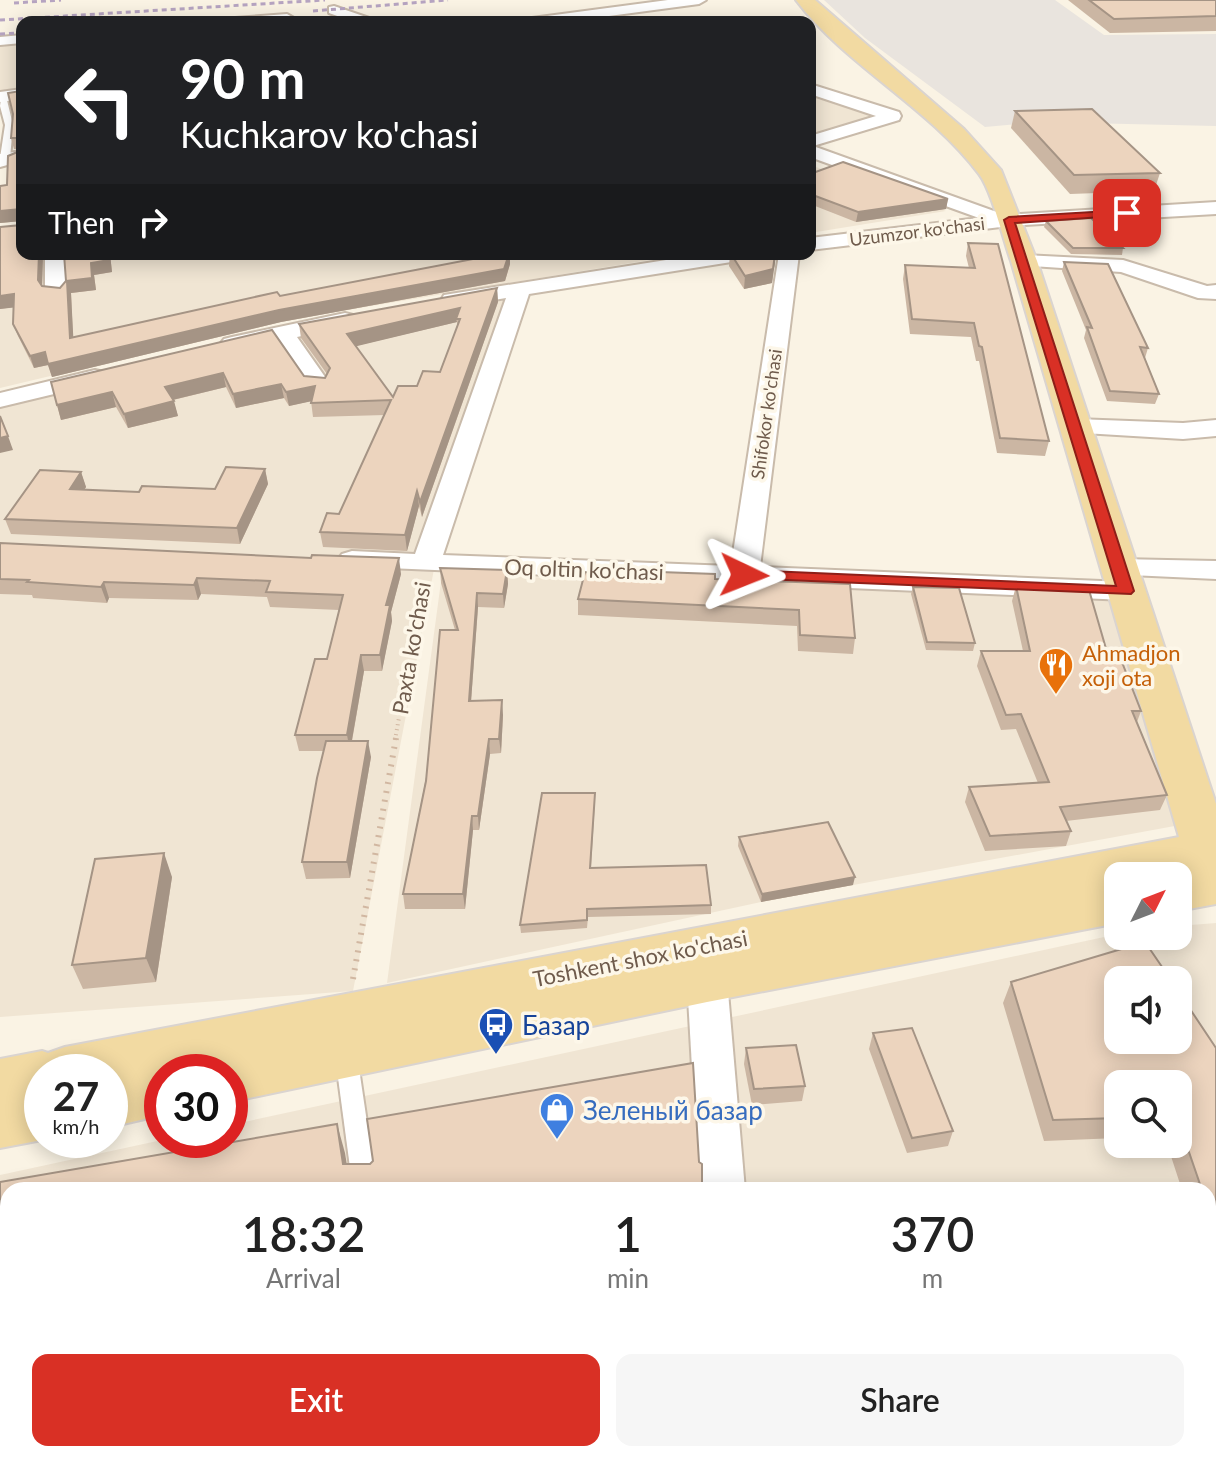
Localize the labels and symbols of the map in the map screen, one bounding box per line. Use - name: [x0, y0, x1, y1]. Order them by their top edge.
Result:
- pin: [1093, 179, 1161, 247]
- street label: Uzumzor ko'chasi: [848, 212, 986, 250]
- street label: Shifokor ko'chasi: [746, 347, 786, 481]
- position arrow: [702, 533, 786, 617]
- street label: Oq oltin ko'chasi: [504, 553, 664, 585]
- street label: Paxta ko'chasi: [386, 580, 436, 716]
- place label: Ahmadjon xoji ota: [1082, 639, 1181, 691]
- restaurant icon: Ahmadjon xoji ota: [1037, 646, 1075, 696]
- north arrow: [1104, 862, 1192, 950]
- street label: Toshkent shox ko'chasi: [530, 924, 750, 992]
- bus stop icon: Базар: [477, 1006, 515, 1056]
- place label: Базар: [522, 1009, 590, 1041]
- speed limit sign: 30: [144, 1054, 248, 1158]
- shop icon: Зеленый базар: [538, 1091, 576, 1141]
- place label: Зеленый базар: [583, 1094, 763, 1126]

